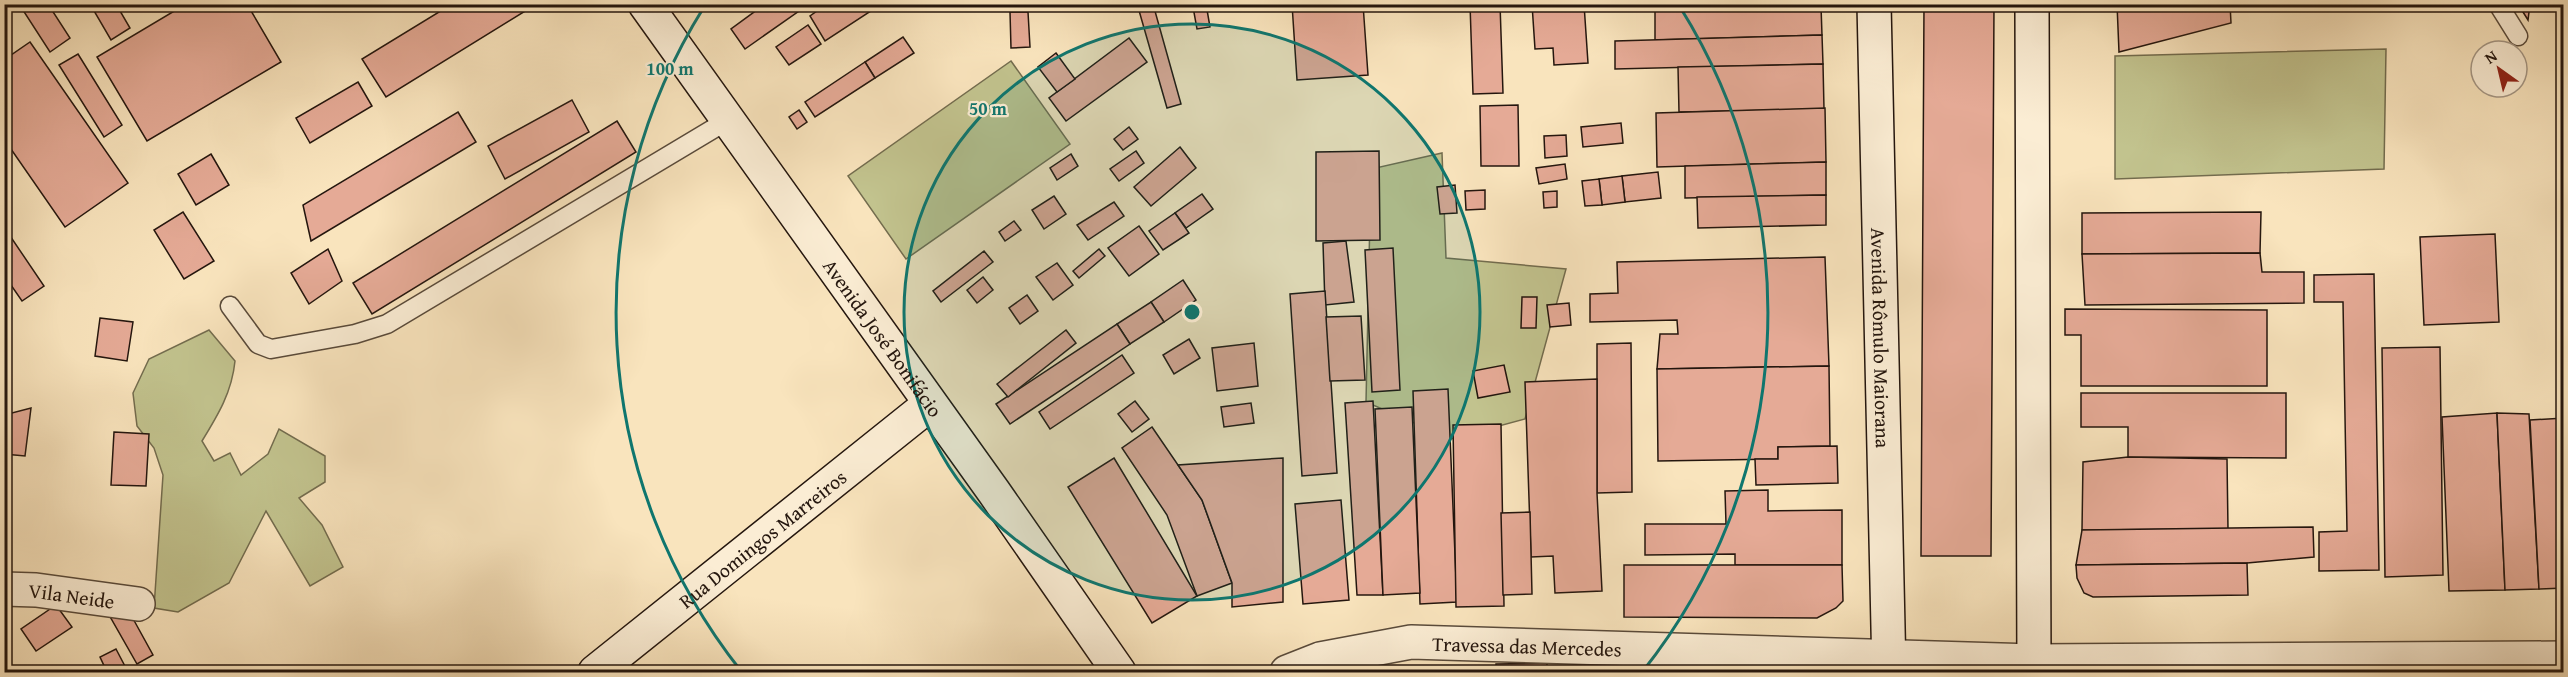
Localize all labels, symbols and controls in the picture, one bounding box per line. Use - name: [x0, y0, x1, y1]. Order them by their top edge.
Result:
- north arrow: [2469, 39, 2529, 99]
- text: N: [2479, 43, 2502, 70]
- text: 100 m: [646, 55, 694, 82]
- text: 50 m: [969, 95, 1008, 122]
- street label: Avenida Rômulo Maiorana: [1865, 227, 1898, 449]
- street label: Avenida José Bonifácio: [817, 252, 950, 423]
- centre of rings: [1182, 302, 1202, 322]
- street label: Rua Domingos Marreiros: [672, 462, 852, 614]
- street label: Vila Neide: [28, 575, 116, 615]
- street label: Travessa das Mercedes: [1432, 628, 1622, 663]

